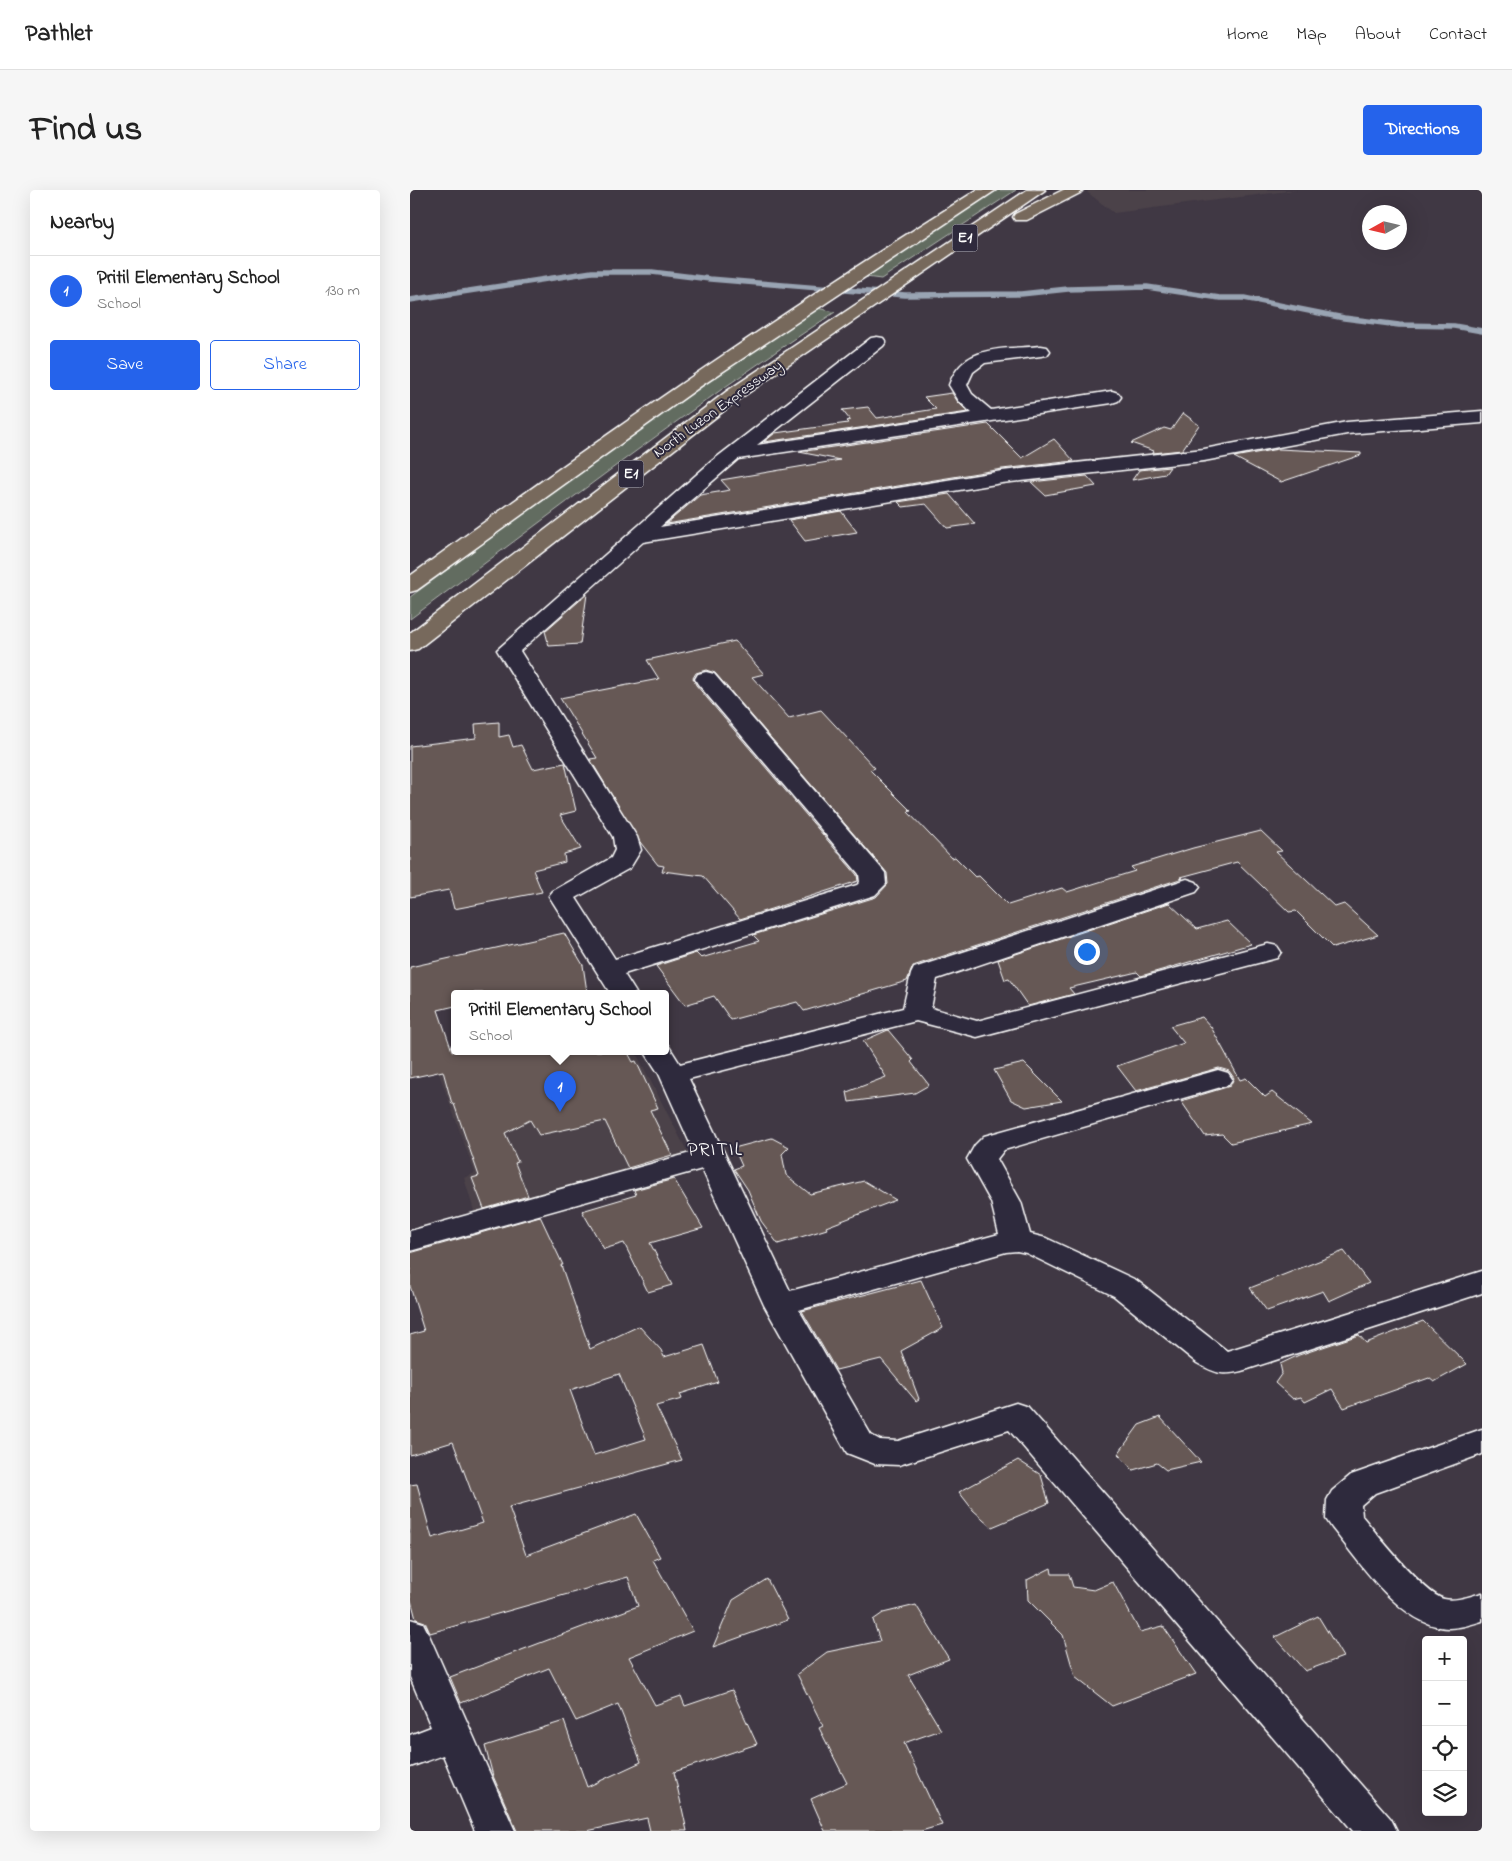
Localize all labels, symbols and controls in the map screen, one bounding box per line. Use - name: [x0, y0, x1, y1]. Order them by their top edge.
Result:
- text: Pathlet: [25, 17, 93, 52]
- text: Home: [1227, 22, 1268, 48]
- text: Map: [1296, 22, 1327, 48]
- text: About: [1355, 22, 1401, 48]
- text: Contact: [1429, 22, 1487, 48]
- text: Find us: [30, 105, 142, 156]
- button: Directions: [1363, 105, 1482, 155]
- north arrow: [1362, 205, 1407, 250]
- text: Nearby: [50, 208, 114, 238]
- road number: E1: [952, 224, 978, 252]
- text: Pritil Elementary School: [97, 265, 280, 292]
- text: 1: [63, 279, 69, 303]
- text: 130 m: [325, 279, 360, 303]
- text: School: [97, 292, 141, 316]
- button: Save: [50, 340, 200, 390]
- button: Share: [210, 340, 360, 390]
- street label: North Luzon Expressway: [649, 355, 788, 464]
- road number: E1: [618, 460, 644, 488]
- your location: [1074, 939, 1100, 965]
- popup: [451, 990, 669, 1055]
- text: Pritil Elementary School: [469, 997, 651, 1024]
- text: School: [469, 1024, 513, 1048]
- pin: 1: [544, 1071, 576, 1112]
- district label: PRITIL: [687, 1136, 743, 1165]
- map controls: [1422, 1636, 1467, 1816]
- button: +: [1422, 1636, 1467, 1681]
- button: −: [1422, 1681, 1467, 1726]
- button: locate: [1422, 1726, 1467, 1771]
- button: layers: [1422, 1771, 1467, 1816]

